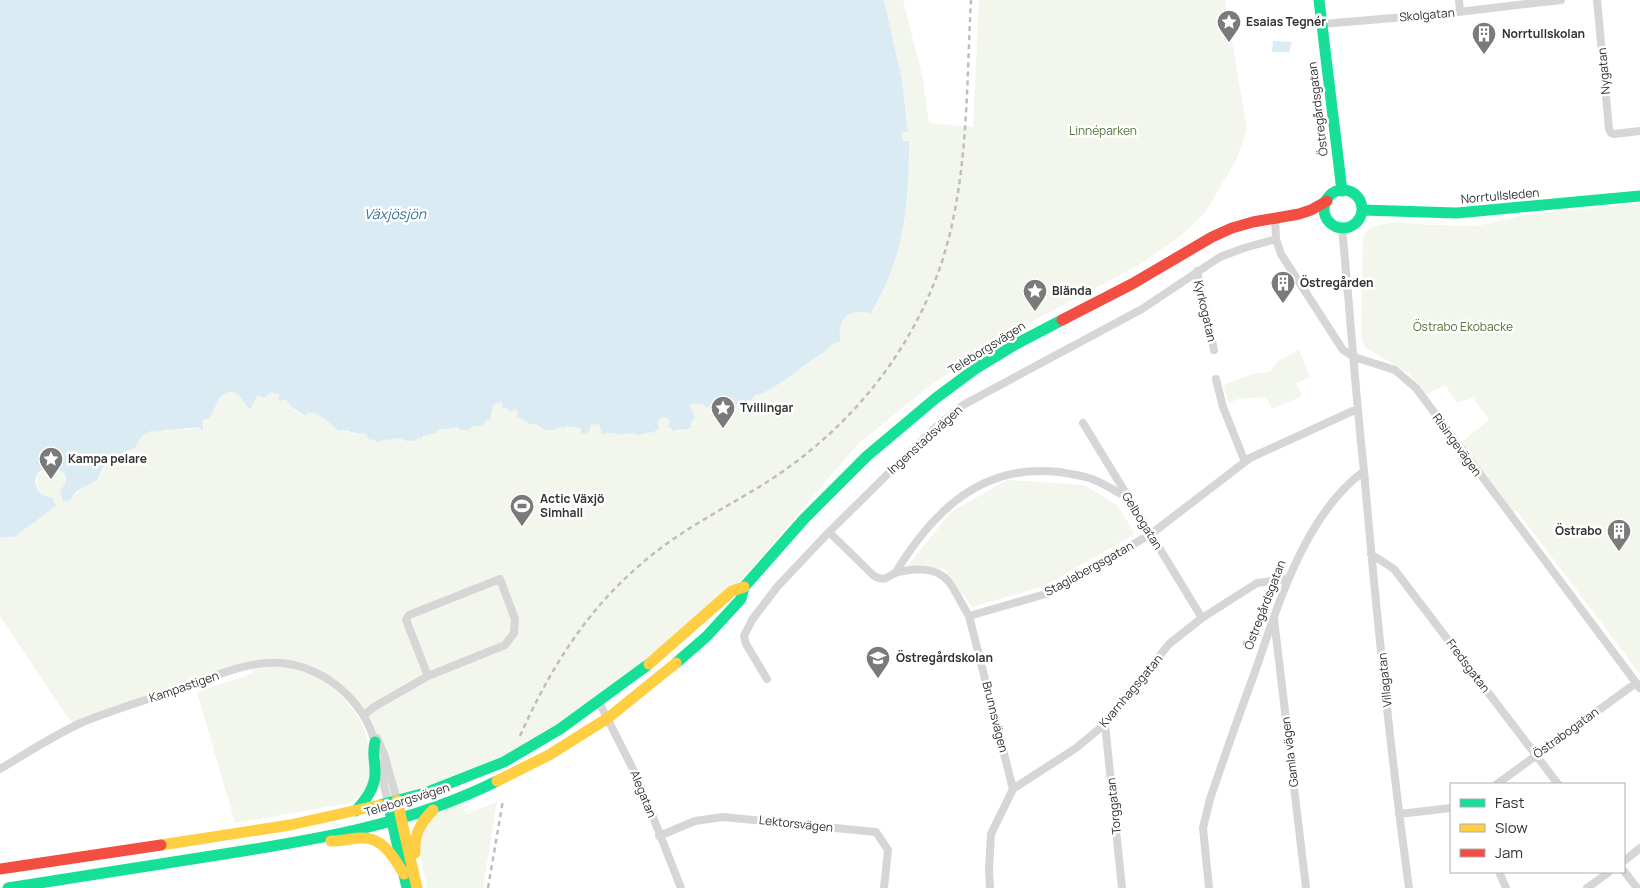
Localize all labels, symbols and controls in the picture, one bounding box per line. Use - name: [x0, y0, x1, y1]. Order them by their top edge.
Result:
- street label: Skolgatan: [1399, 4, 1455, 25]
- place icon: Esaias Tegnér: [1216, 9, 1242, 43]
- place label: Esaias Tegnér: [1246, 13, 1326, 30]
- building icon: Norrtullskolan: [1471, 21, 1497, 55]
- place label: Norrtullskolan: [1502, 25, 1585, 42]
- street label: Nygatan: [1593, 47, 1614, 95]
- street label: Östregårdsgatan: [1303, 61, 1332, 157]
- park label: Linnéparken: [1069, 122, 1137, 139]
- street label: Norrtullsleden: [1460, 184, 1540, 207]
- water label: Växjösjön: [364, 204, 427, 223]
- building icon: Östregården: [1270, 270, 1296, 304]
- place label: Östregården: [1300, 274, 1374, 291]
- place icon: Blända: [1022, 278, 1048, 312]
- street label: Kyrkogatan: [1190, 279, 1221, 343]
- place label: Blända: [1052, 282, 1092, 299]
- street label: Teleborgsvägen: [945, 317, 1029, 378]
- park label: Östrabo Ekobacke: [1413, 318, 1513, 335]
- place icon: Tvillingar: [710, 395, 736, 429]
- place label: Tvillingar: [740, 399, 793, 416]
- street label: Ingenstadsvägen: [884, 401, 966, 478]
- street label: Risingevägen: [1429, 410, 1486, 480]
- place icon: Kampa pelare: [38, 446, 64, 480]
- place label: Kampa pelare: [68, 450, 147, 467]
- street label: Gelbogatan: [1118, 489, 1167, 553]
- place label: Actic Växjö Simhall: [540, 490, 604, 521]
- sports icon: Actic Växjö Simhall: [509, 493, 535, 527]
- building icon: Östrabo: [1606, 518, 1632, 552]
- place label: Östrabo: [1555, 522, 1602, 539]
- street label: Staglabergsgatan: [1041, 537, 1136, 600]
- street label: Östregårdsgatan: [1240, 558, 1289, 652]
- street label: Fredsgatan: [1443, 635, 1494, 696]
- school or university icon: Östregårdskolan: [865, 645, 891, 679]
- place label: Östregårdskolan: [896, 649, 993, 666]
- street label: Kvarnhagsgatan: [1095, 651, 1166, 731]
- street label: Villagatan: [1373, 652, 1396, 708]
- street label: Kampastigen: [147, 667, 221, 706]
- street label: Brunnsvägen: [978, 680, 1013, 754]
- street label: Östrabogatan: [1530, 703, 1602, 762]
- street label: Gamla vägen: [1277, 716, 1302, 788]
- street label: Alegatan: [626, 768, 661, 820]
- street label: Torggatan: [1102, 777, 1125, 835]
- street label: Teleborgsvägen: [362, 779, 451, 821]
- legend: [1450, 783, 1625, 873]
- text: Fast: [1495, 792, 1524, 813]
- street label: Lektorsvägen: [758, 811, 834, 836]
- text: Slow: [1495, 817, 1528, 838]
- text: Jam: [1495, 842, 1523, 863]

